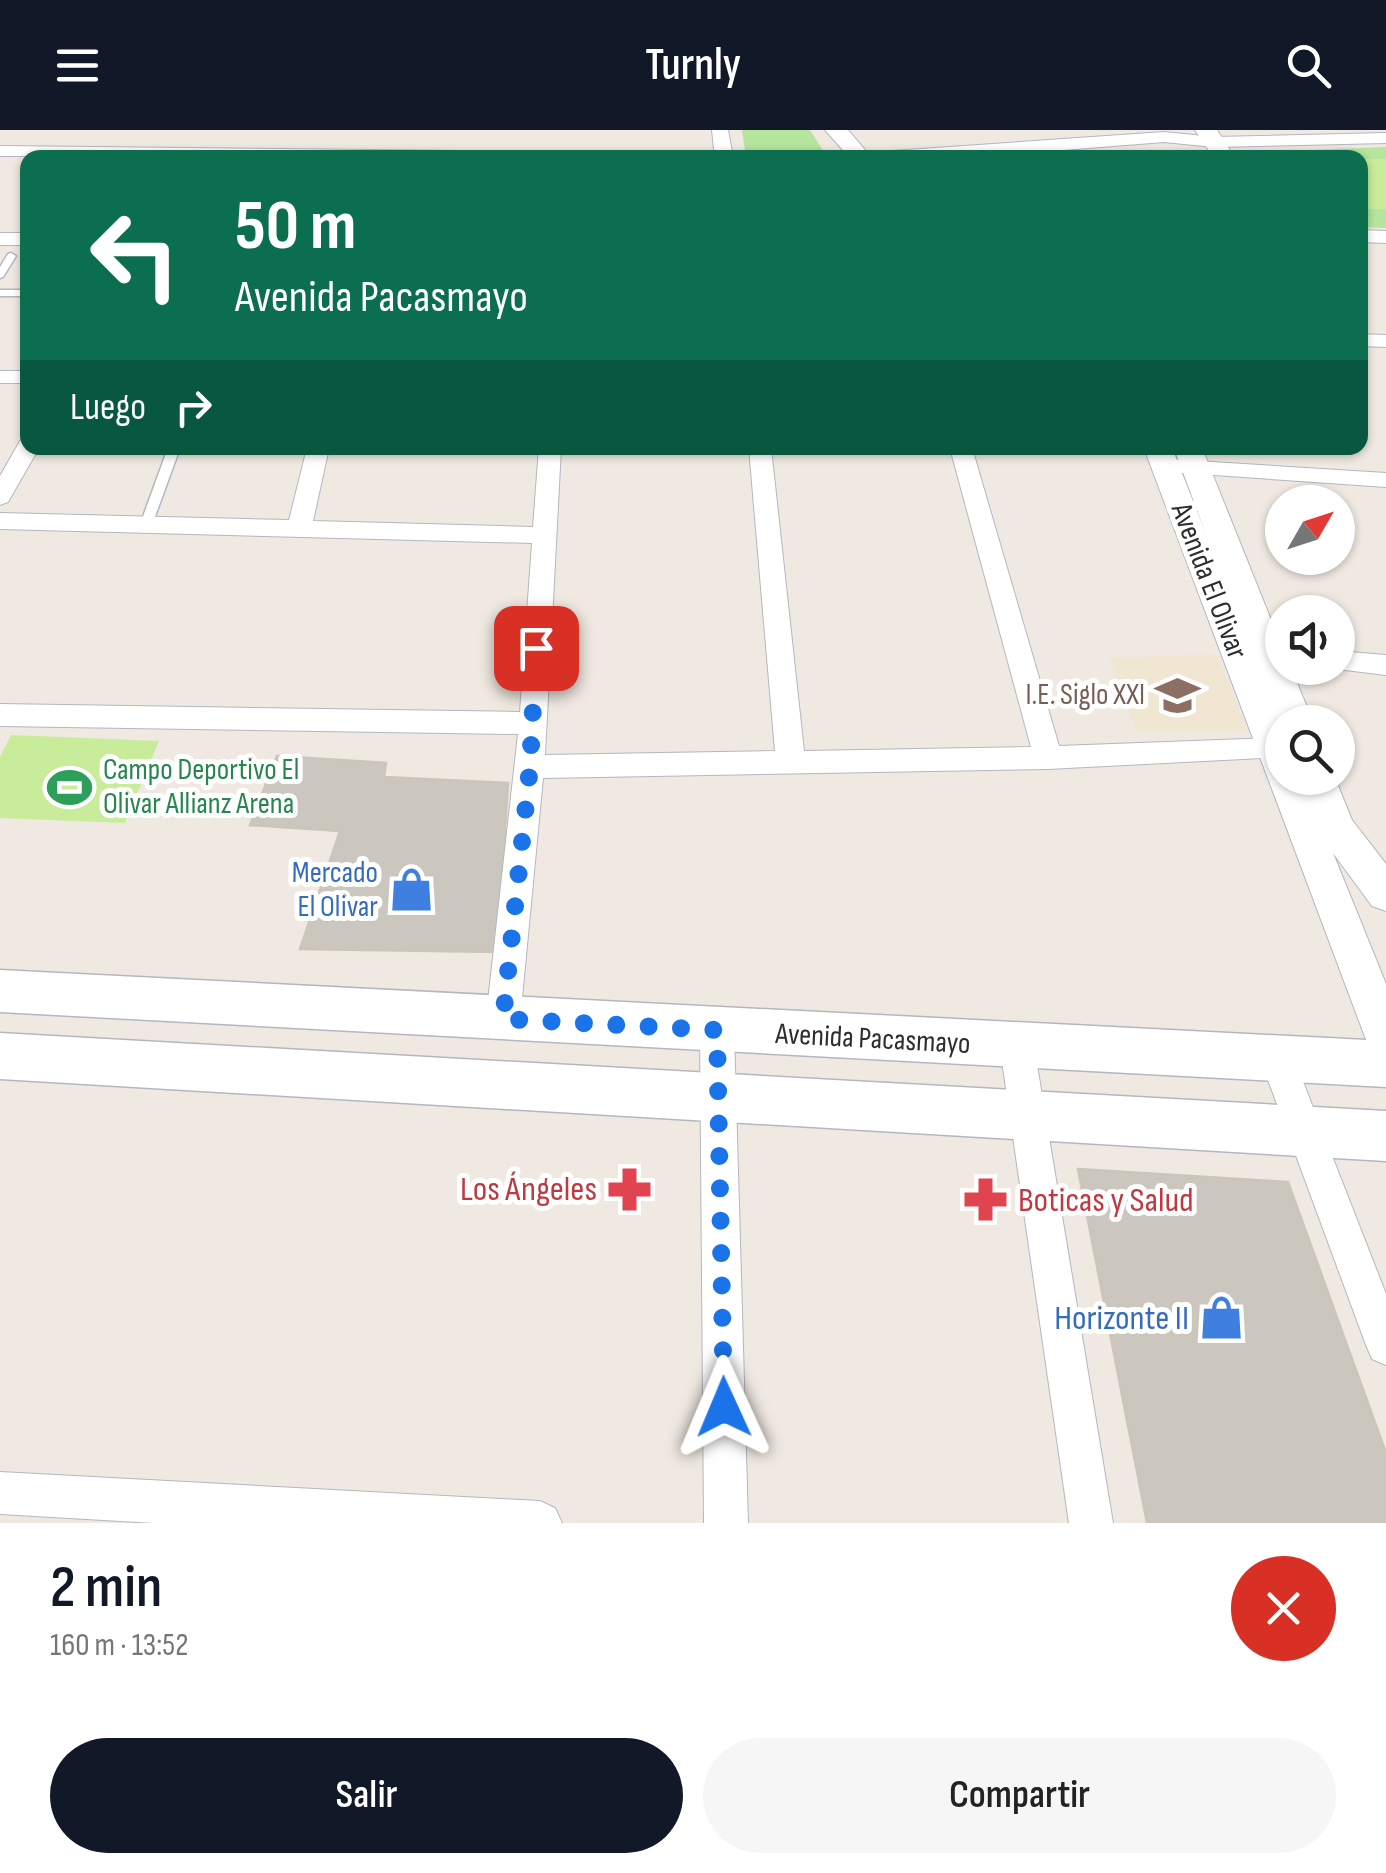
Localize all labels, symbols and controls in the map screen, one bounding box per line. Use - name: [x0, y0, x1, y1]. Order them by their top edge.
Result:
- icon: menu: [50, 38, 105, 93]
- text: Turnly: [645, 38, 741, 93]
- icon: search: [1281, 38, 1336, 93]
- text: 50 m: [235, 185, 356, 269]
- icon: left: [70, 190, 200, 320]
- text: Avenida Pacasmayo: [235, 270, 528, 325]
- icon: right: [166, 380, 221, 435]
- text: Luego: [70, 385, 146, 430]
- north arrow: [1265, 485, 1355, 575]
- map controls: [1265, 485, 1355, 795]
- street label: Avenida El Olivar: [1162, 497, 1255, 664]
- button: sound: [1265, 595, 1355, 685]
- pin: [494, 606, 579, 691]
- icon: arrive: [509, 621, 564, 676]
- school or university icon: I.E. Siglo XXI: [1154, 671, 1202, 719]
- place label: I.E. Siglo XXI: [1026, 677, 1145, 713]
- button: search: [1265, 705, 1355, 795]
- place label: Campo Deportivo El Olivar Allianz Arena: [103, 752, 299, 822]
- sports icon: Campo Deportivo El Olivar Allianz Arena: [46, 763, 94, 811]
- place label: Mercado El Olivar: [292, 855, 378, 925]
- shop icon: Mercado El Olivar: [387, 866, 435, 914]
- street label: Avenida Pacasmayo: [774, 1016, 971, 1062]
- pharmacy icon: Los Ángeles: [606, 1165, 654, 1213]
- place label: Los Ángeles: [460, 1168, 597, 1211]
- pharmacy icon: Boticas y Salud: [961, 1176, 1009, 1224]
- place label: Boticas y Salud: [1018, 1179, 1194, 1222]
- shop icon: Horizonte II: [1198, 1294, 1246, 1342]
- place label: Horizonte II: [1054, 1297, 1189, 1340]
- position arrow: [672, 1355, 776, 1459]
- text: 2 min: [50, 1552, 162, 1624]
- button: close: [1231, 1556, 1336, 1661]
- text: 160 m · 13:52: [50, 1626, 188, 1665]
- button: Salir: [50, 1738, 683, 1853]
- button: Compartir: [703, 1738, 1336, 1853]

